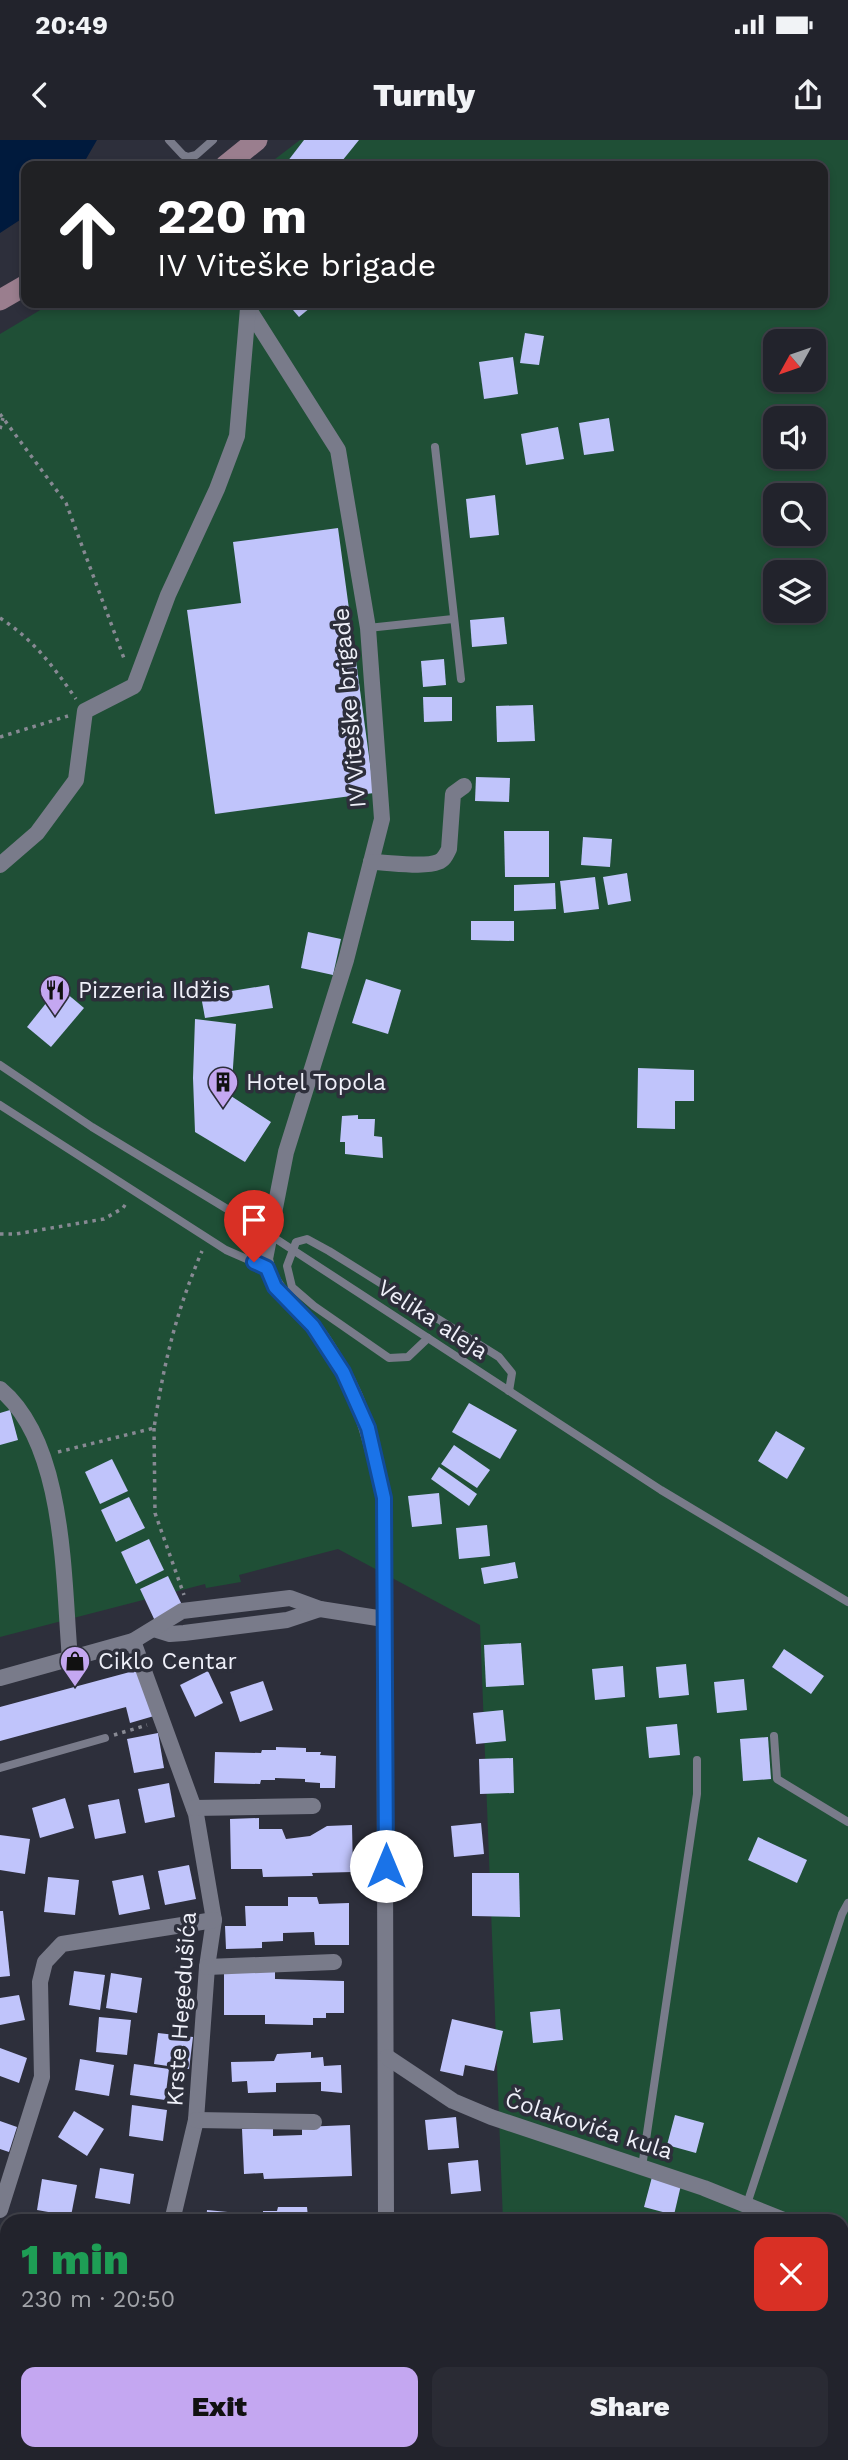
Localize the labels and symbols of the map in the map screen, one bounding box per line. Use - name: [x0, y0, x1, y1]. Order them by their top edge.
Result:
- north arrow: [763, 329, 826, 392]
- street label: IV Viteške brigade: [327, 607, 372, 809]
- restaurant icon: Pizzeria Ildžis: [38, 973, 72, 1017]
- place label: Pizzeria Ildžis: [78, 977, 230, 1004]
- building icon: Hotel Topola: [206, 1065, 240, 1109]
- place label: Hotel Topola: [246, 1069, 386, 1096]
- pin: [224, 1190, 284, 1262]
- street label: Velika aleja: [373, 1274, 493, 1365]
- shop icon: Ciklo Centar: [58, 1644, 92, 1688]
- place label: Ciklo Centar: [98, 1648, 237, 1675]
- position arrow: [349, 1829, 423, 1903]
- street label: Krste Hegedušića: [161, 1911, 202, 2107]
- street label: Čolakovića kula: [502, 2085, 676, 2165]

